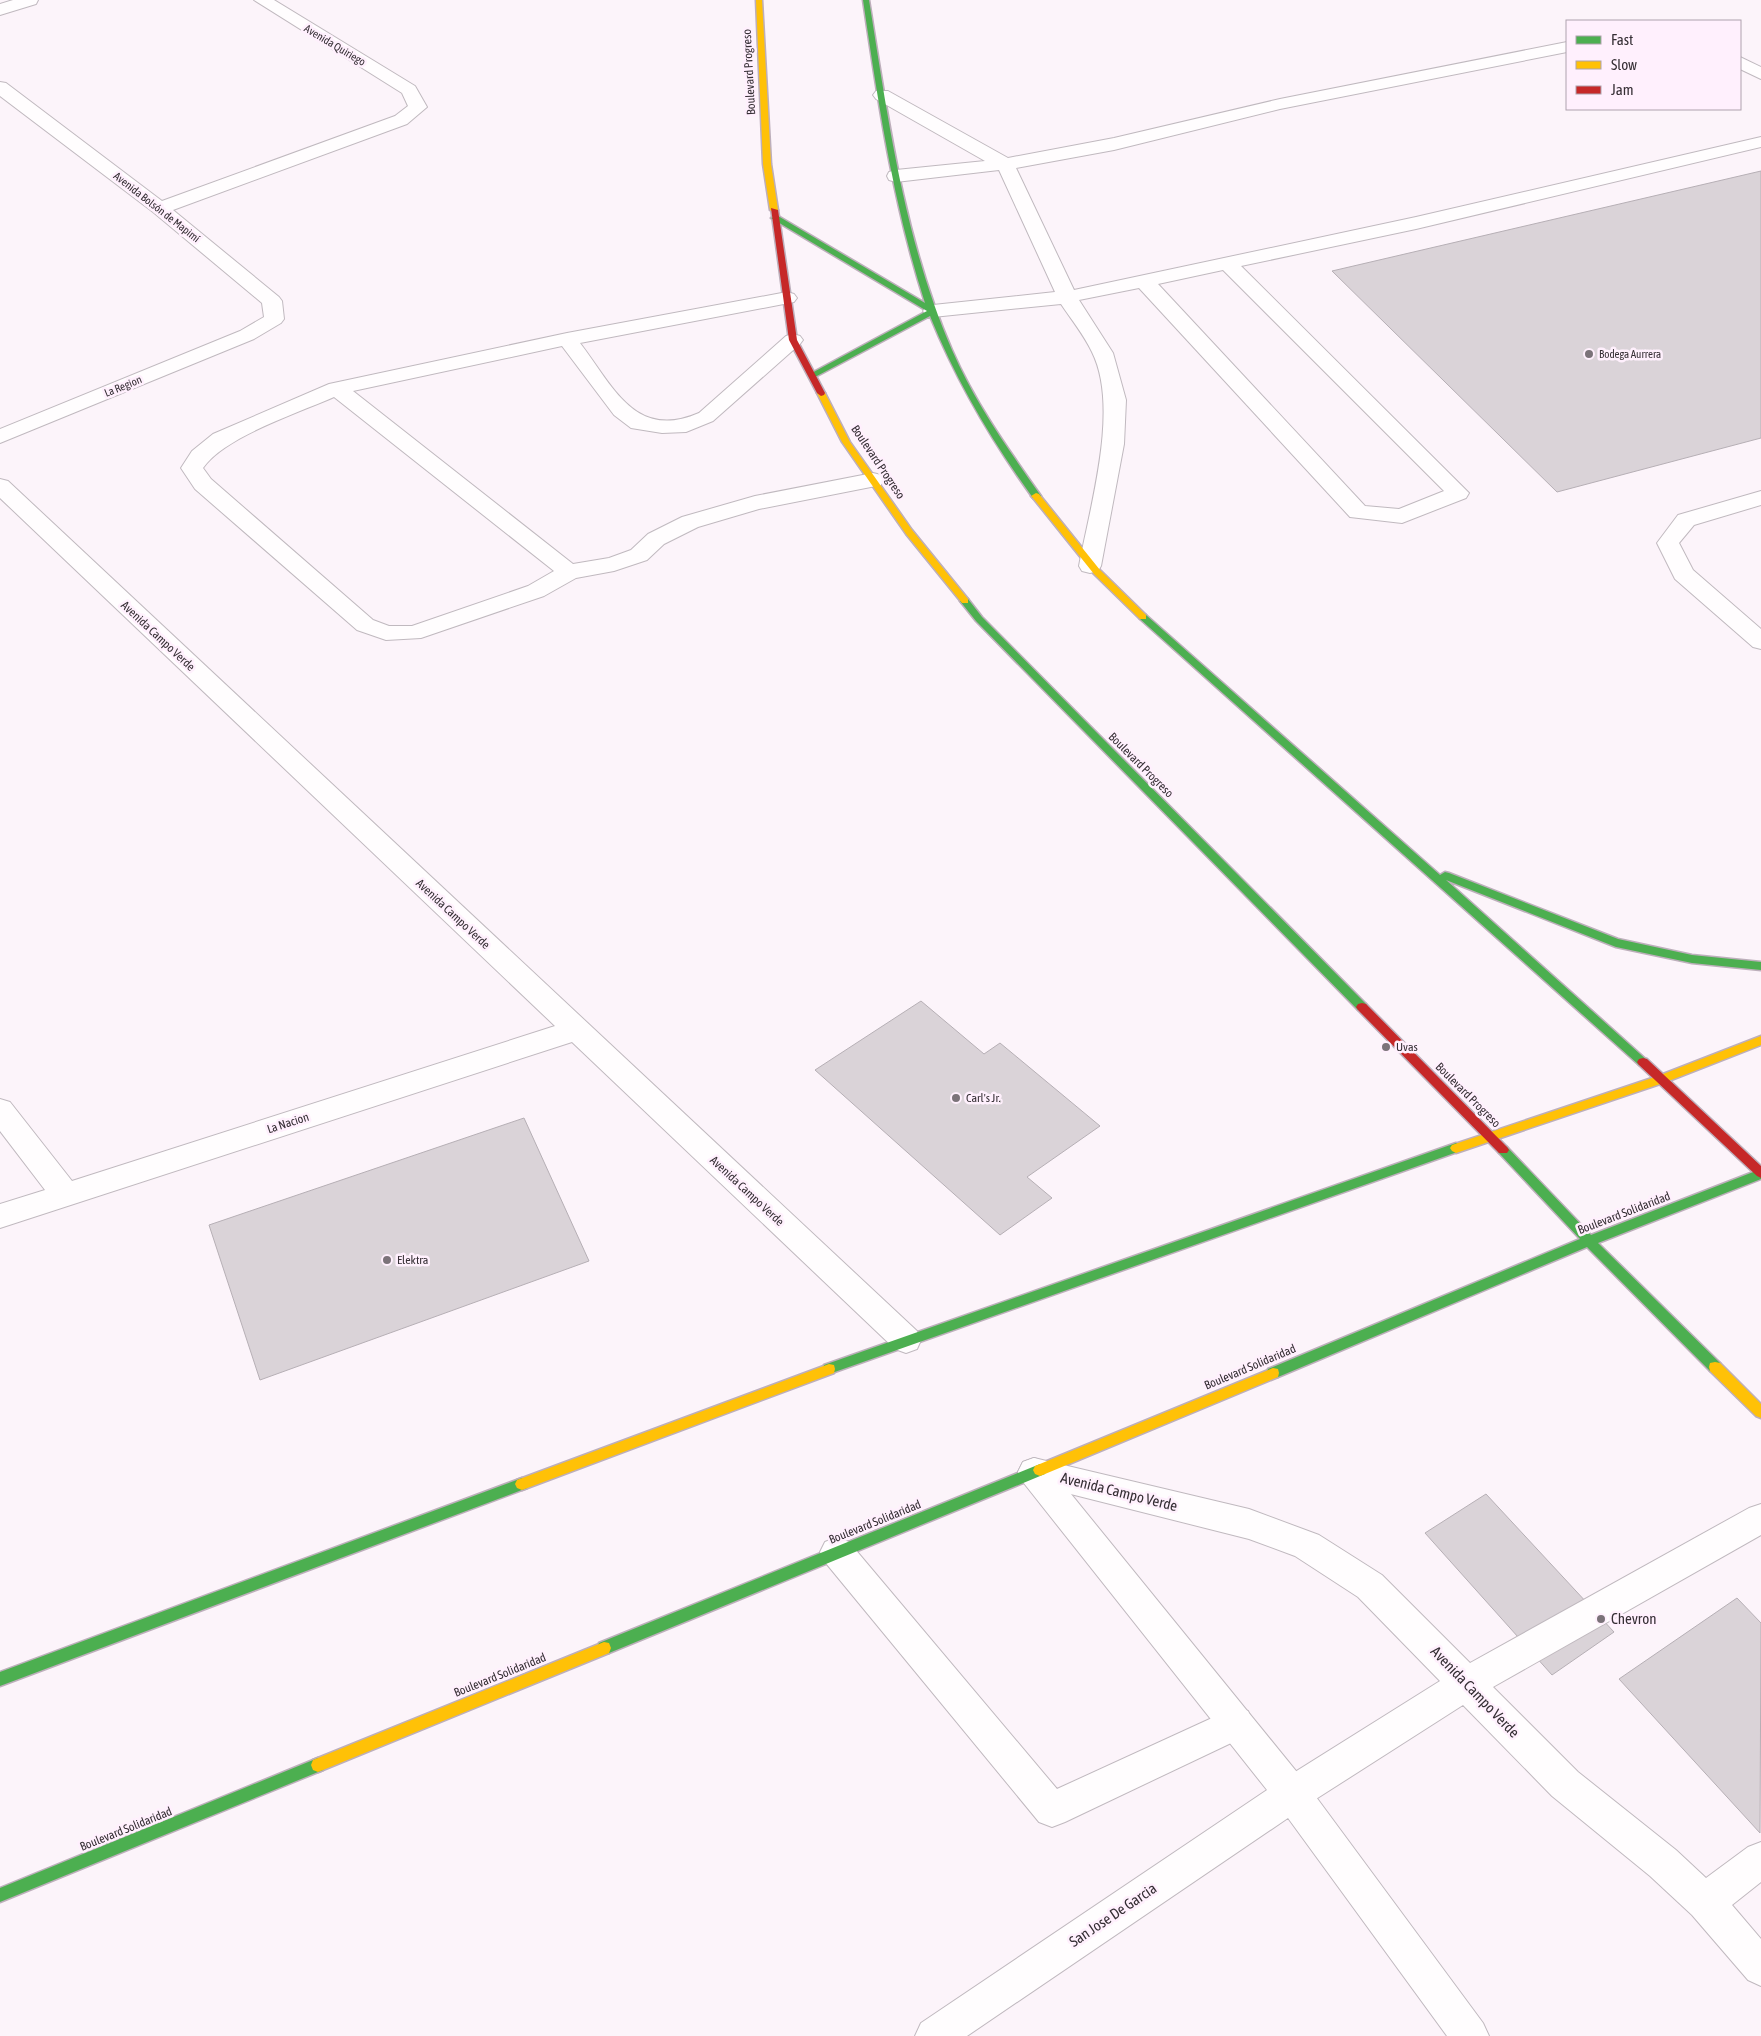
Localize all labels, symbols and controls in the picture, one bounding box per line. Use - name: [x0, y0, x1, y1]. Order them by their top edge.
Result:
- legend: [1566, 20, 1741, 110]
- street label: Avenida Quiriego: [302, 22, 368, 68]
- street label: Boulevard Progreso: [740, 28, 758, 115]
- text: Fast: [1611, 31, 1633, 48]
- text: Slow: [1611, 56, 1637, 73]
- text: Jam: [1611, 81, 1634, 98]
- street label: Avenida Bolsón de Mapimí: [111, 170, 203, 245]
- marker: Bodega Aurrera: [1583, 348, 1595, 360]
- place label: Bodega Aurrera: [1599, 348, 1661, 360]
- street label: La Region: [103, 373, 143, 399]
- street label: Boulevard Progreso: [848, 422, 908, 502]
- street label: Avenida Campo Verde: [118, 598, 198, 674]
- street label: Boulevard Progreso: [1106, 730, 1177, 801]
- street label: Avenida Campo Verde: [413, 876, 493, 952]
- place label: Uvas: [1396, 1040, 1418, 1054]
- marker: Uvas: [1380, 1041, 1392, 1053]
- street label: Boulevard Progreso: [1433, 1060, 1504, 1131]
- place label: Carl's Jr.: [966, 1091, 1001, 1105]
- marker: Carl's Jr.: [950, 1092, 962, 1104]
- street label: La Nacion: [265, 1110, 311, 1136]
- street label: Avenida Campo Verde: [707, 1153, 787, 1229]
- street label: Boulevard Solidaridad: [1576, 1189, 1672, 1237]
- place label: Elektra: [397, 1253, 428, 1267]
- marker: Elektra: [381, 1254, 393, 1266]
- street label: Boulevard Solidaridad: [1202, 1341, 1298, 1393]
- street label: Avenida Campo Verde: [1059, 1469, 1180, 1514]
- street label: Boulevard Solidaridad: [827, 1497, 923, 1547]
- place label: Chevron: [1611, 1610, 1657, 1627]
- marker: Chevron: [1595, 1613, 1607, 1625]
- street label: Avenida Campo Verde: [1428, 1643, 1523, 1741]
- street label: Boulevard Solidaridad: [452, 1650, 548, 1700]
- street label: Boulevard Solidaridad: [78, 1804, 174, 1854]
- street label: San Jose De Garcia: [1066, 1879, 1159, 1950]

